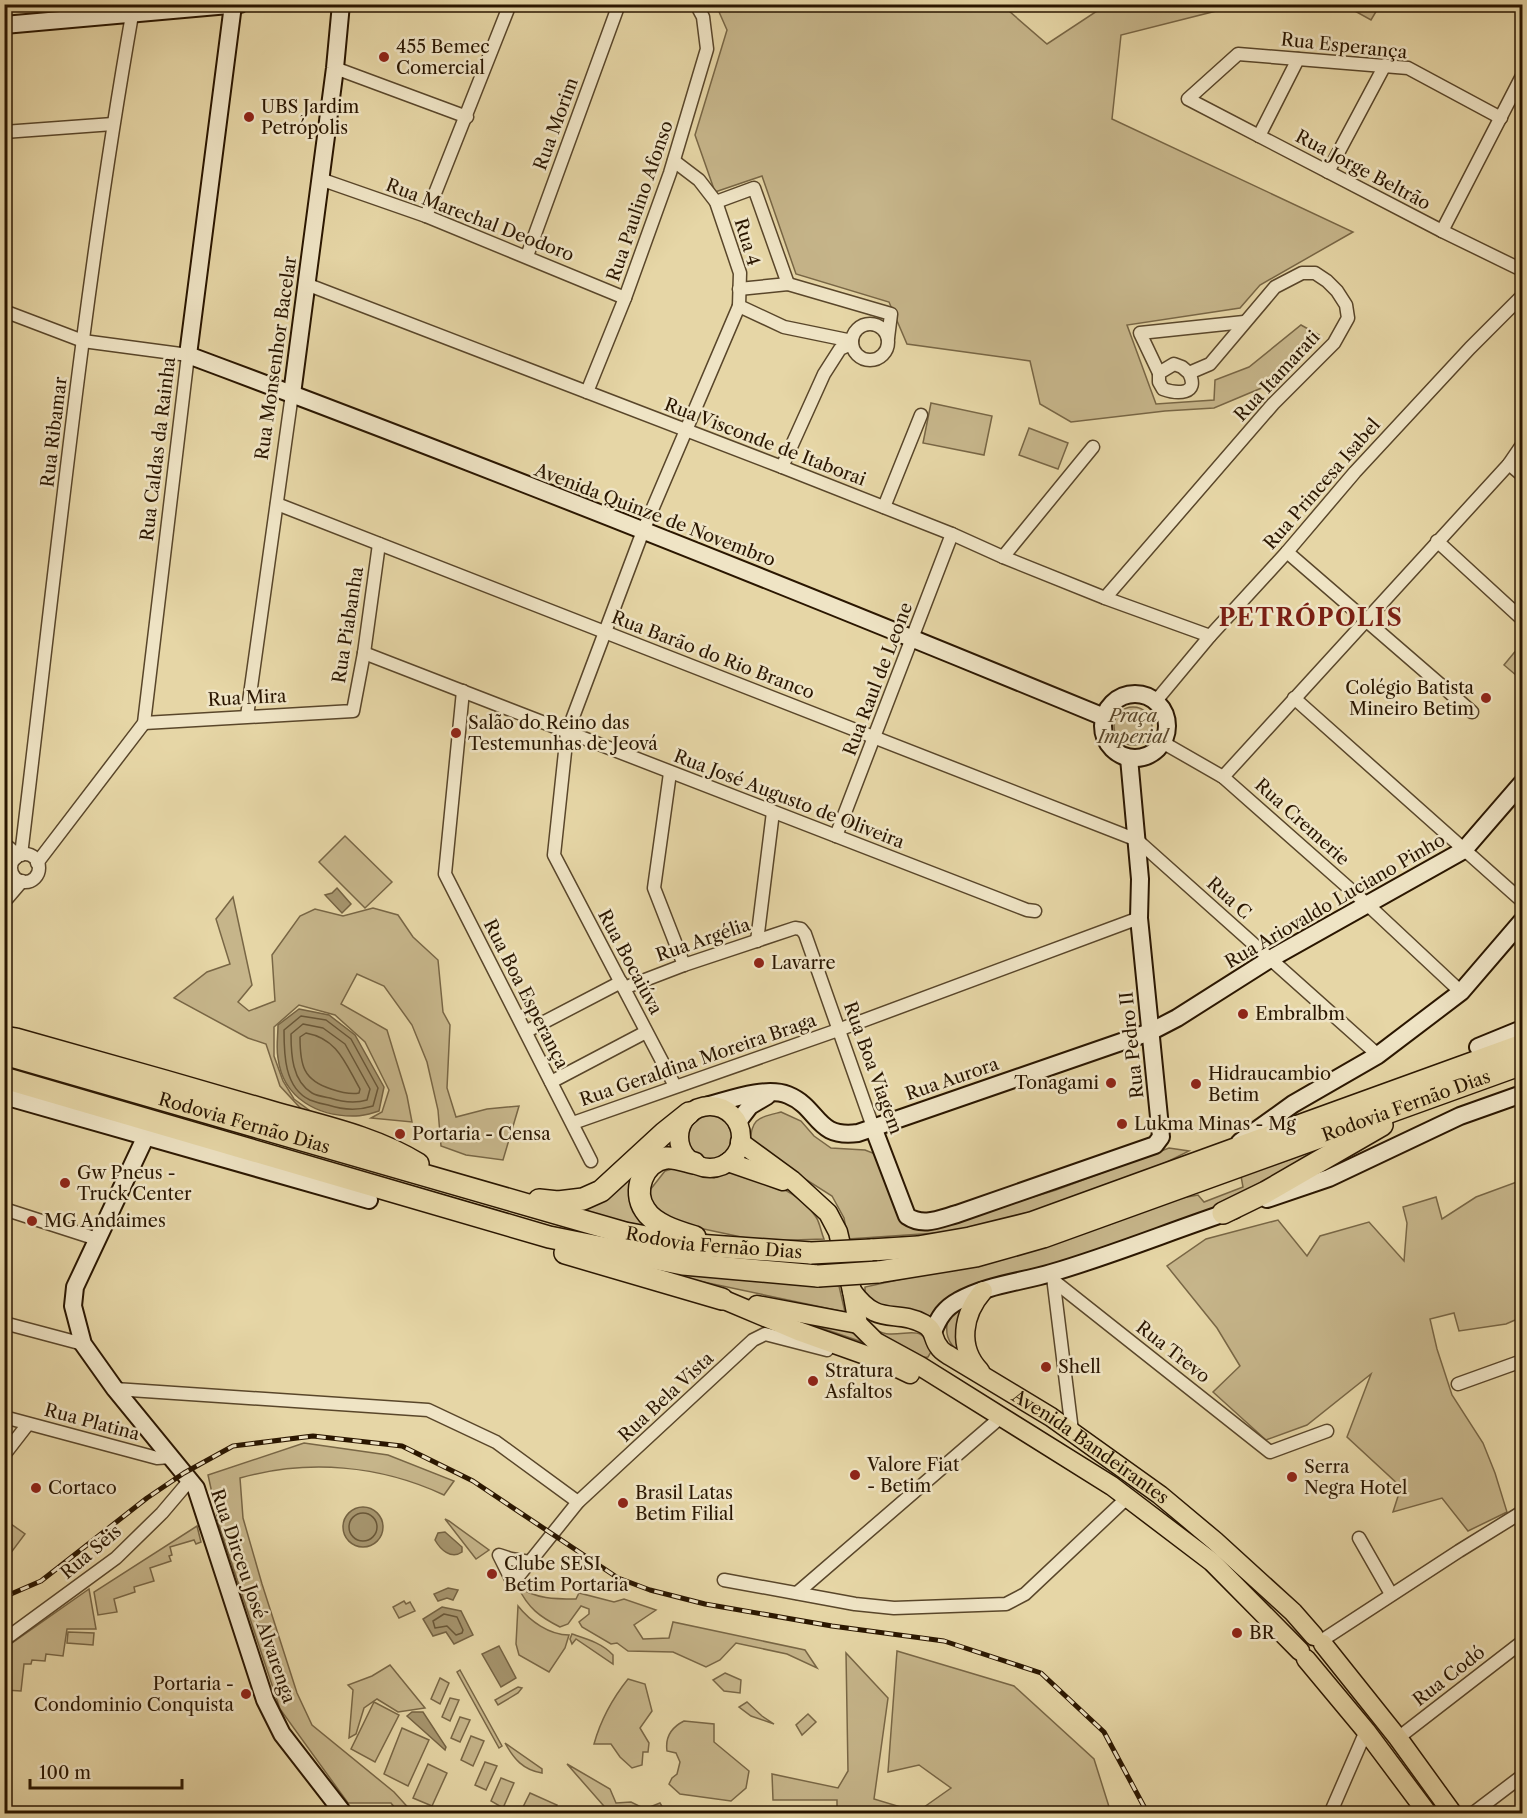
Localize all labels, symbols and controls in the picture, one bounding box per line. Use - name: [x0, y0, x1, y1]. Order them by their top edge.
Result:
- street label: Rua Esperança: [1280, 28, 1409, 64]
- place label: 455 Bemec Comercial: [396, 36, 490, 79]
- marker: 455 Bemec Comercial: [377, 50, 391, 64]
- street label: Rua Morim: [529, 74, 583, 173]
- place label: UBS Jardim Petrópolis: [261, 96, 359, 139]
- marker: UBS Jardim Petrópolis: [242, 110, 256, 124]
- street label: Rua Paulino Afonso: [602, 118, 678, 284]
- street label: Rua Jorge Beltrão: [1292, 125, 1434, 215]
- street label: Rua Marechal Deodoro: [383, 174, 577, 266]
- street label: Rua 4: [729, 215, 765, 269]
- street label: Rua Monsenhor Bacelar: [251, 254, 301, 461]
- street label: Rua Itamarati: [1229, 326, 1325, 426]
- street label: Rua Caldas da Rainha: [136, 355, 180, 542]
- street label: Rua Ribamar: [36, 375, 72, 489]
- street label: Rua Visconde de Itaborai: [661, 393, 869, 491]
- street label: Rua Princesa Isabel: [1259, 414, 1385, 554]
- street label: Avenida Quinze de Novembro: [530, 458, 779, 571]
- street label: Rua Piabanha: [328, 565, 368, 685]
- street label: Rua Raul de Leone: [839, 599, 917, 759]
- district label: PETRÓPOLIS: [1219, 602, 1403, 632]
- street label: Rua Barão do Rio Branco: [608, 606, 818, 704]
- place label: Colégio Batista Mineiro Betim: [1345, 677, 1474, 720]
- street label: Rua Mira: [207, 685, 288, 711]
- marker: Colégio Batista Mineiro Betim: [1479, 691, 1493, 705]
- park label: Praça Imperial: [1096, 705, 1171, 748]
- place label: Salão do Reino das Testemunhas de Jeová: [468, 712, 658, 755]
- marker: Salão do Reino das Testemunhas de Jeová: [449, 726, 463, 740]
- street label: Rua José Augusto de Oliveira: [671, 745, 908, 853]
- street label: Rua Cremerie: [1250, 774, 1354, 870]
- street label: Rua Ariovaldo Luciano Pinho: [1221, 829, 1449, 973]
- street label: Rua C: [1202, 872, 1256, 924]
- street label: Rua Bocaiúva: [593, 906, 667, 1019]
- street label: Rua Argélia: [653, 913, 754, 966]
- street label: Rua Boa Esperança: [479, 916, 573, 1073]
- place label: Lavarre: [771, 952, 836, 974]
- marker: Lavarre: [752, 956, 766, 970]
- street label: Rua Pedro II: [1115, 990, 1149, 1100]
- street label: Rua Boa Viagem: [839, 999, 907, 1138]
- place label: Embralbm: [1255, 1003, 1345, 1025]
- marker: Embralbm: [1236, 1007, 1250, 1021]
- street label: Rua Geraldina Moreira Braga: [577, 1009, 820, 1111]
- street label: Rua Aurora: [902, 1053, 1002, 1105]
- place label: Hidraucambio Betim: [1208, 1063, 1331, 1106]
- street label: Rodovia Fernão Dias: [1319, 1065, 1493, 1146]
- place label: Tonagami: [1014, 1072, 1100, 1094]
- marker: Tonagami: [1104, 1076, 1118, 1090]
- marker: Hidraucambio Betim: [1189, 1077, 1203, 1091]
- street label: Rodovia Fernão Dias: [156, 1088, 333, 1158]
- place label: Lukma Minas - Mg: [1134, 1113, 1296, 1135]
- marker: Lukma Minas - Mg: [1115, 1117, 1129, 1131]
- place label: Portaria - Censa: [412, 1123, 551, 1145]
- marker: Portaria - Censa: [393, 1127, 407, 1141]
- place label: Gw Pneus - Truck Center: [77, 1162, 192, 1205]
- marker: Gw Pneus - Truck Center: [58, 1176, 72, 1190]
- place label: MG Andaimes: [44, 1210, 166, 1232]
- marker: MG Andaimes: [25, 1214, 39, 1228]
- street label: Rodovia Fernão Dias: [624, 1222, 803, 1263]
- street label: Rua Trevo: [1132, 1316, 1214, 1388]
- street label: Rua Bela Vista: [614, 1347, 718, 1447]
- place label: Shell: [1058, 1356, 1101, 1378]
- place label: Stratura Asfaltos: [824, 1360, 894, 1403]
- marker: Shell: [1039, 1360, 1053, 1374]
- marker: Stratura Asfaltos: [806, 1374, 820, 1388]
- street label: Avenida Bandeirantes: [1007, 1384, 1173, 1509]
- street label: Rua Platina: [42, 1399, 142, 1445]
- place label: Valore Fiat - Betim: [866, 1454, 960, 1497]
- place label: Serra Negra Hotel: [1304, 1456, 1407, 1499]
- marker: Valore Fiat - Betim: [848, 1468, 862, 1482]
- marker: Serra Negra Hotel: [1285, 1470, 1299, 1484]
- place label: Cortaco: [48, 1477, 117, 1499]
- marker: Cortaco: [29, 1481, 43, 1495]
- place label: Brasil Latas Betim Filial: [635, 1482, 734, 1525]
- street label: Rua Dirceu José Alvarenga: [206, 1486, 300, 1707]
- marker: Brasil Latas Betim Filial: [616, 1496, 630, 1510]
- street label: Rua Seis: [56, 1520, 126, 1584]
- place label: Clube SESI Betim Portaria: [504, 1553, 629, 1596]
- marker: Clube SESI Betim Portaria: [485, 1567, 499, 1581]
- place label: BR: [1249, 1622, 1276, 1644]
- marker: BR: [1230, 1626, 1244, 1640]
- street label: Rua Codó: [1409, 1641, 1489, 1711]
- place label: Portaria - Condominio Conquista: [34, 1673, 234, 1716]
- marker: Portaria - Condominio Conquista: [239, 1687, 253, 1701]
- scale bar: [30, 1752, 182, 1790]
- text: 100 m: [39, 1762, 91, 1784]

